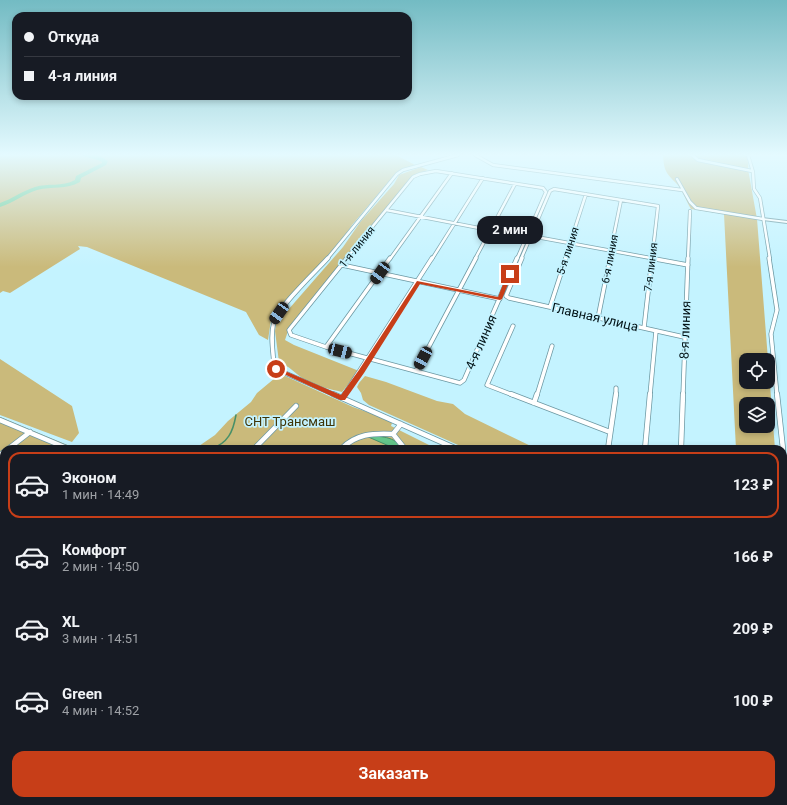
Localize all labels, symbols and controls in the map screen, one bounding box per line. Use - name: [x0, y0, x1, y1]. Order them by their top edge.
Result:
- text: Откуда: [48, 28, 99, 46]
- text: 4-я линия: [48, 67, 117, 85]
- callout: 2 мин: [477, 216, 543, 244]
- text: 2 мин: [492, 222, 528, 237]
- street label: 1-я линия: [336, 224, 378, 270]
- street label: 5-я линия: [554, 225, 582, 277]
- street label: 6-я линия: [599, 233, 621, 285]
- street label: 7-я линия: [642, 242, 660, 292]
- car: [368, 260, 392, 286]
- route end: [501, 265, 519, 283]
- car: [267, 300, 291, 326]
- street label: Главная улица: [550, 300, 640, 334]
- street label: 8-я линия: [676, 301, 694, 359]
- street label: 4-я линия: [462, 312, 500, 372]
- car: [327, 342, 353, 360]
- car: [412, 345, 434, 371]
- map controls: [739, 353, 775, 433]
- button: locate: [739, 353, 775, 389]
- route start: [267, 360, 285, 378]
- button: layers: [739, 397, 775, 433]
- park label: СНТ Трансмаш: [245, 414, 336, 429]
- icon: car: [14, 467, 50, 503]
- text: Эконом: [62, 469, 117, 487]
- text: 123 ₽: [733, 476, 773, 494]
- text: 1 мин · 14:49: [62, 487, 139, 502]
- icon: car: [14, 539, 50, 575]
- text: Комфорт: [62, 541, 126, 559]
- text: 166 ₽: [733, 548, 773, 566]
- text: 2 мин · 14:50: [62, 559, 139, 574]
- icon: car: [14, 611, 50, 647]
- text: XL: [62, 613, 80, 631]
- text: 209 ₽: [733, 620, 773, 638]
- text: 3 мин · 14:51: [62, 631, 139, 646]
- icon: car: [14, 683, 50, 719]
- text: Green: [62, 685, 102, 703]
- text: 100 ₽: [733, 692, 773, 710]
- text: 4 мин · 14:52: [62, 703, 139, 718]
- button: Заказать: [12, 751, 775, 797]

